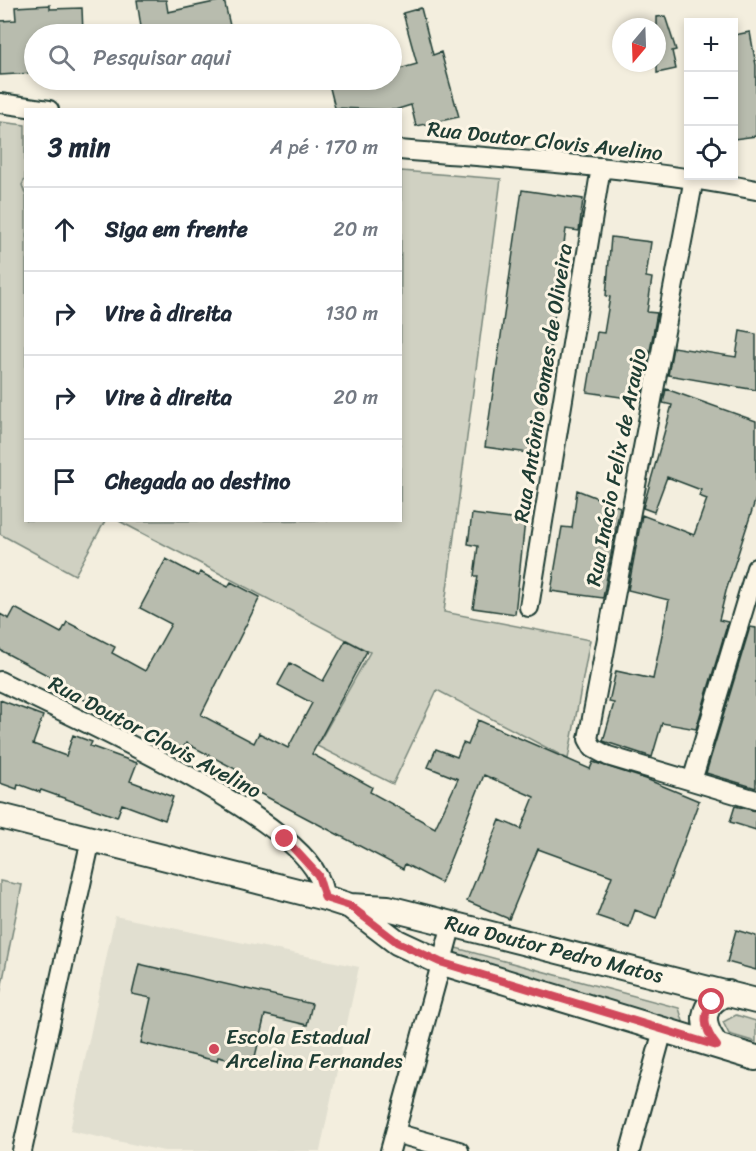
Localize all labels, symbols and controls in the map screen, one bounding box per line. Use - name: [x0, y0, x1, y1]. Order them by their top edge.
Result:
- north arrow: [612, 18, 666, 72]
- map controls: [684, 18, 738, 180]
- button: +: [684, 18, 738, 72]
- search box: [24, 24, 402, 90]
- text: Pesquisar aqui: [93, 38, 231, 77]
- icon: search: [45, 41, 78, 74]
- button: −: [684, 72, 738, 126]
- street label: Rua Doutor Clovis Avelino: [425, 110, 665, 172]
- text: 3 min: [48, 124, 110, 170]
- button: locate: [684, 126, 738, 180]
- text: A pé · 170 m: [270, 130, 378, 165]
- text: Siga em frente: [105, 210, 248, 249]
- text: 20 m: [333, 212, 378, 247]
- icon: ahead: [48, 213, 81, 246]
- street label: Rua Antônio Gomes de Oliveira: [502, 240, 584, 525]
- text: Vire à direita: [105, 294, 232, 333]
- text: 130 m: [325, 296, 378, 331]
- icon: right: [48, 297, 81, 330]
- street label: Rua Inácio Felix de Araujo: [574, 344, 658, 589]
- text: Vire à direita: [105, 378, 232, 417]
- text: 20 m: [333, 380, 378, 415]
- icon: right: [48, 381, 81, 414]
- text: Chegada ao destino: [105, 462, 290, 501]
- icon: arrive: [48, 465, 81, 498]
- street label: Rua Doutor Clovis Avelino: [42, 665, 269, 809]
- route end: [271, 825, 297, 851]
- street label: Rua Doutor Pedro Matos: [441, 904, 667, 995]
- route start: [698, 988, 724, 1014]
- place label: Escola Estadual Arcelina Fernandes: [225, 1018, 403, 1080]
- marker: Escola Estadual Arcelina Fernandes: [207, 1042, 221, 1056]

